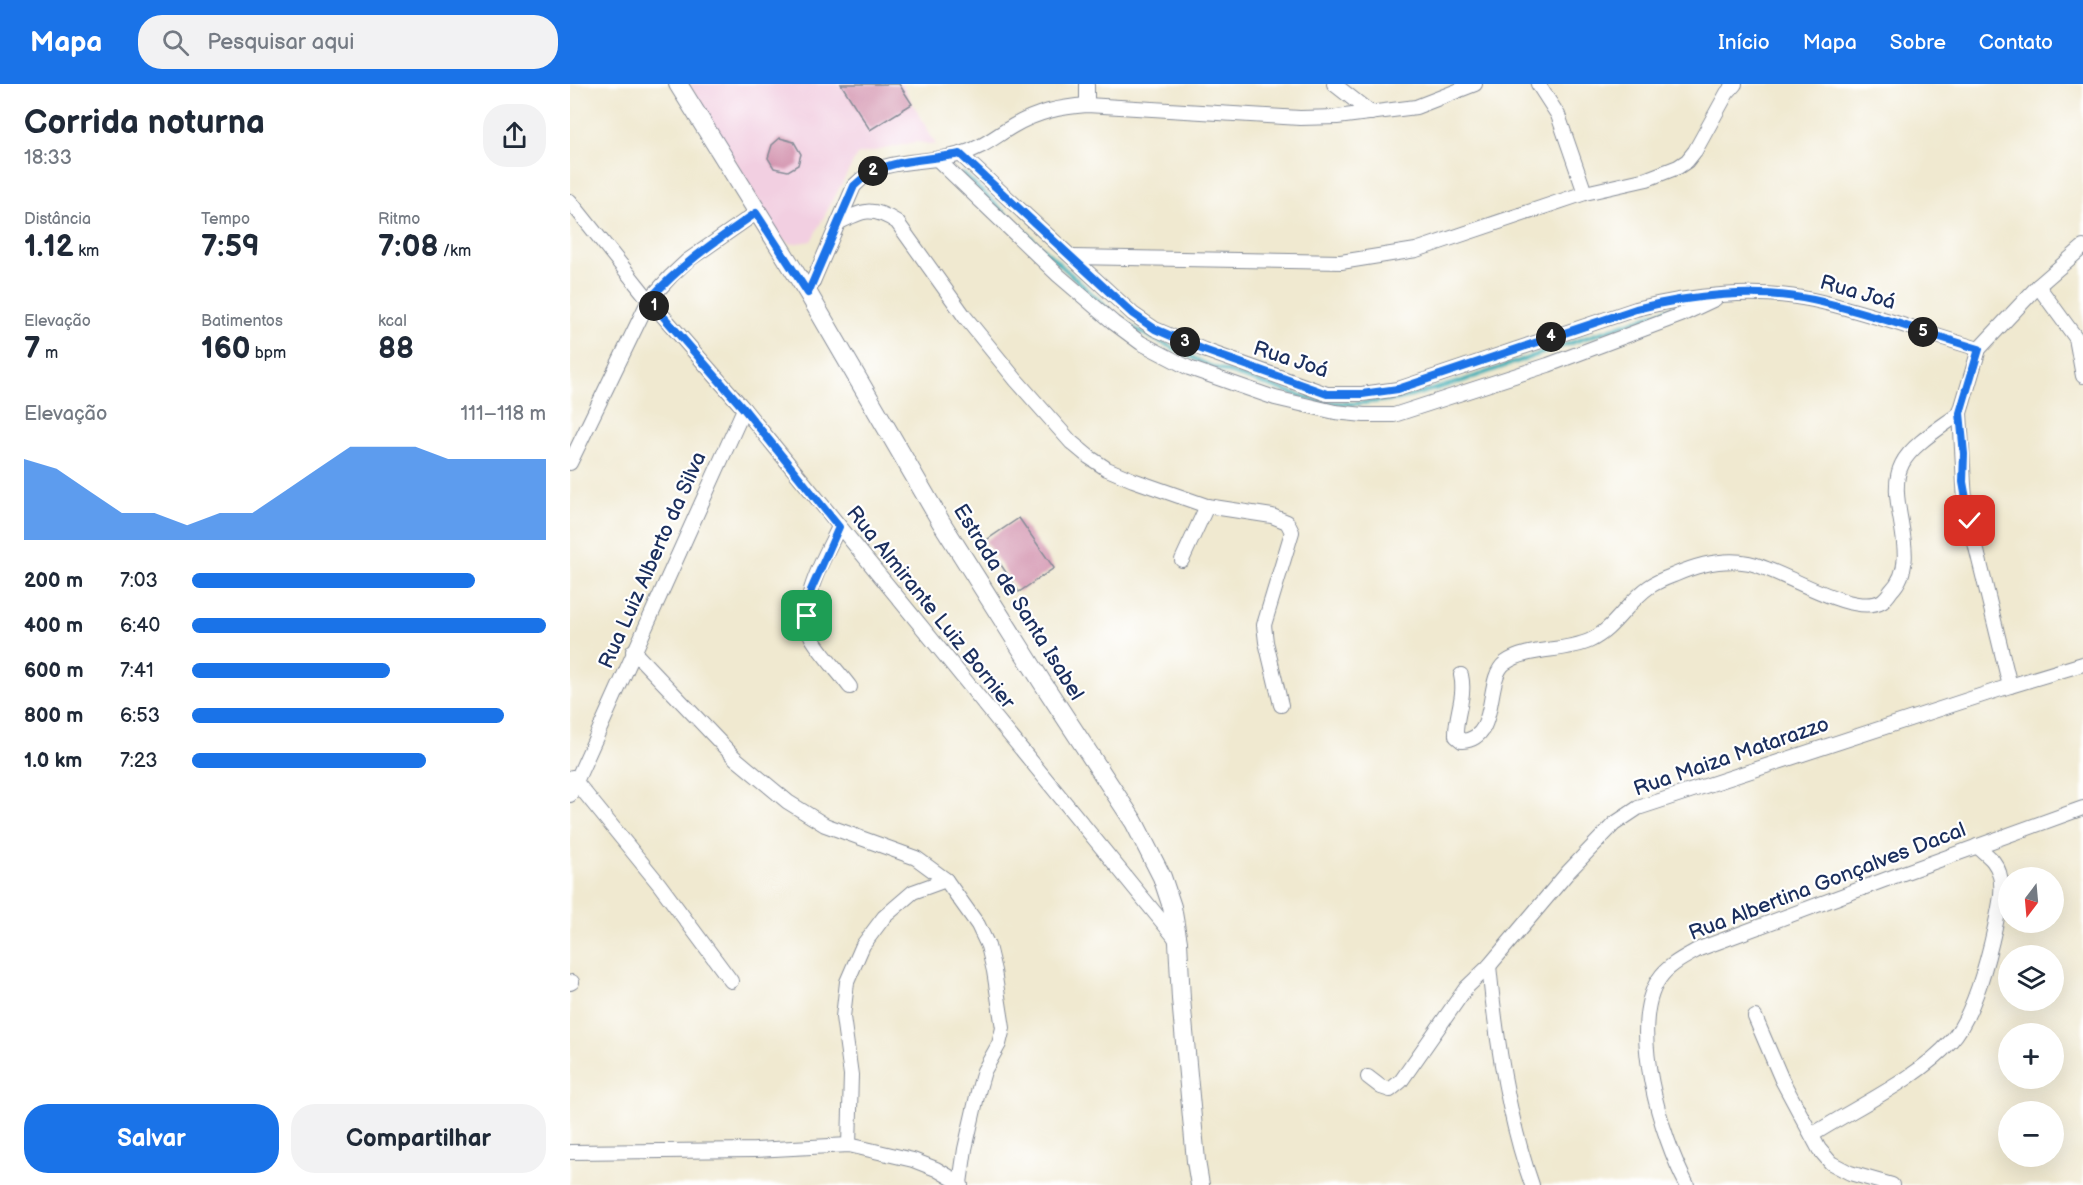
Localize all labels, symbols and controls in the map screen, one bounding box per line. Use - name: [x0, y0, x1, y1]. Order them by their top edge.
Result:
- search box: [138, 15, 558, 69]
- text: Mapa: [30, 26, 102, 59]
- icon: search: [159, 26, 192, 59]
- text: Pesquisar aqui: [207, 29, 354, 56]
- text: Início: [1718, 30, 1770, 55]
- text: Mapa: [1803, 30, 1857, 55]
- text: Sobre: [1890, 30, 1946, 55]
- text: Contato: [1979, 30, 2053, 55]
- text: Corrida noturna: [24, 103, 265, 143]
- button: share: [483, 104, 546, 167]
- text: 18:33: [24, 146, 72, 170]
- pin: 2: [858, 156, 888, 186]
- text: 2: [868, 161, 878, 180]
- text: Distância: [24, 210, 91, 229]
- text: Tempo: [201, 210, 250, 229]
- text: Ritmo: [378, 210, 420, 229]
- text: 1.12: [24, 229, 74, 265]
- text: 7:59: [201, 229, 260, 265]
- text: 7:08: [378, 229, 438, 265]
- text: km: [74, 242, 99, 261]
- text: /km: [438, 242, 471, 261]
- street label: Rua Joá: [1817, 270, 1899, 315]
- pin: 1: [639, 291, 669, 321]
- text: 1: [651, 296, 657, 315]
- text: Elevação: [24, 312, 91, 331]
- text: Batimentos: [201, 312, 283, 331]
- text: kcal: [378, 312, 407, 331]
- pin: 5: [1908, 317, 1938, 347]
- pin: 4: [1536, 322, 1566, 352]
- text: 5: [1918, 322, 1928, 341]
- pin: 3: [1170, 327, 1200, 357]
- text: 4: [1546, 327, 1556, 346]
- text: 7: [24, 331, 41, 367]
- text: 160: [201, 331, 251, 367]
- text: 88: [378, 331, 414, 367]
- text: 3: [1180, 332, 1190, 351]
- street label: Rua Joá: [1250, 336, 1332, 383]
- text: m: [41, 344, 58, 363]
- text: bpm: [251, 344, 286, 363]
- text: Elevação: [24, 402, 107, 426]
- text: 111–118 m: [461, 402, 546, 426]
- street label: Rua Luiz Alberto da Silva: [593, 448, 712, 673]
- pin: [1944, 495, 1995, 546]
- street label: Estrada de Santa Isabel: [948, 500, 1089, 705]
- street label: Rua Almirante Luiz Bornier: [841, 501, 1020, 714]
- icon: check: [1953, 504, 1986, 537]
- text: 200 m: [24, 569, 83, 593]
- text: 7:03: [120, 569, 158, 593]
- pin: [781, 590, 832, 641]
- icon: arrive: [790, 599, 823, 632]
- text: 400 m: [24, 614, 83, 638]
- text: 6:40: [120, 614, 160, 638]
- text: 600 m: [24, 659, 84, 683]
- text: 7:41: [120, 659, 154, 683]
- text: 800 m: [24, 704, 83, 728]
- text: 6:53: [120, 704, 160, 728]
- street label: Rua Maiza Matarazzo: [1630, 711, 1832, 802]
- text: 1.0 km: [24, 749, 82, 773]
- text: 7:23: [120, 749, 158, 773]
- street label: Rua Albertina Gonçalves Dacal: [1685, 817, 1969, 946]
- north arrow: [1998, 867, 2064, 933]
- map controls: [1998, 867, 2064, 1167]
- button: layers: [1998, 945, 2064, 1011]
- button: +: [1998, 1023, 2064, 1089]
- button: −: [1998, 1101, 2064, 1167]
- button: Salvar: [24, 1104, 279, 1173]
- button: Compartilhar: [291, 1104, 546, 1173]

